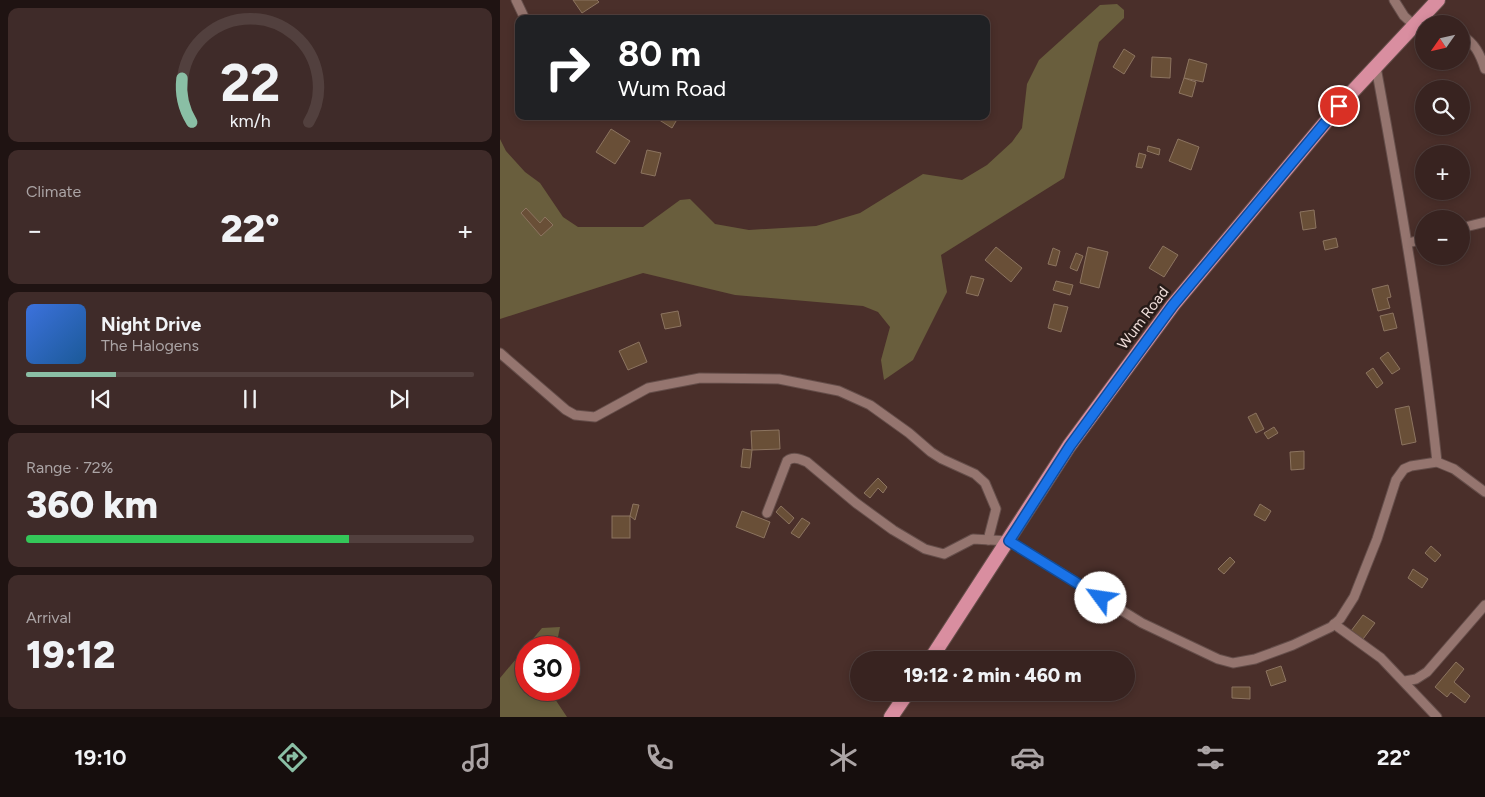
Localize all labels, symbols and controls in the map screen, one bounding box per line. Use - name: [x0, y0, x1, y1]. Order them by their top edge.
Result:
- north arrow: [1415, 15, 1470, 70]
- map controls: [1415, 15, 1470, 265]
- text: 80 m: [618, 33, 701, 75]
- icon: right: [535, 35, 600, 100]
- text: 22: [220, 52, 280, 114]
- text: Wum Road: [618, 75, 726, 102]
- button: search: [1415, 80, 1470, 135]
- pin: [1318, 85, 1360, 127]
- icon: arrive: [1325, 92, 1353, 120]
- text: km/h: [230, 110, 270, 131]
- button: +: [1415, 145, 1470, 200]
- text: Climate: [26, 182, 81, 201]
- text: 22°: [220, 206, 280, 252]
- button: −: [1415, 210, 1470, 265]
- text: −: [26, 213, 43, 247]
- text: +: [457, 213, 474, 247]
- street label: Wum Road: [1114, 283, 1172, 353]
- text: Night Drive: [101, 313, 201, 336]
- text: The Halogens: [101, 336, 199, 355]
- icon: previous: [87, 385, 115, 413]
- icon: pause: [236, 385, 264, 413]
- icon: next: [385, 385, 413, 413]
- text: Range · 72%: [26, 458, 113, 477]
- text: 360 km: [26, 482, 158, 528]
- position arrow: [1074, 571, 1126, 623]
- text: Arrival: [26, 608, 71, 627]
- text: 19:12: [26, 632, 115, 678]
- speed limit sign: 30: [515, 636, 580, 701]
- text: 19:12 · 2 min · 460 m: [904, 664, 1081, 687]
- icon: directions: [275, 740, 310, 775]
- icon: music: [459, 740, 494, 775]
- icon: phone: [642, 740, 677, 775]
- icon: climate: [826, 740, 861, 775]
- icon: car: [1010, 740, 1045, 775]
- icon: filters: [1193, 740, 1228, 775]
- text: 19:10: [74, 744, 127, 771]
- text: 22°: [1377, 744, 1411, 771]

